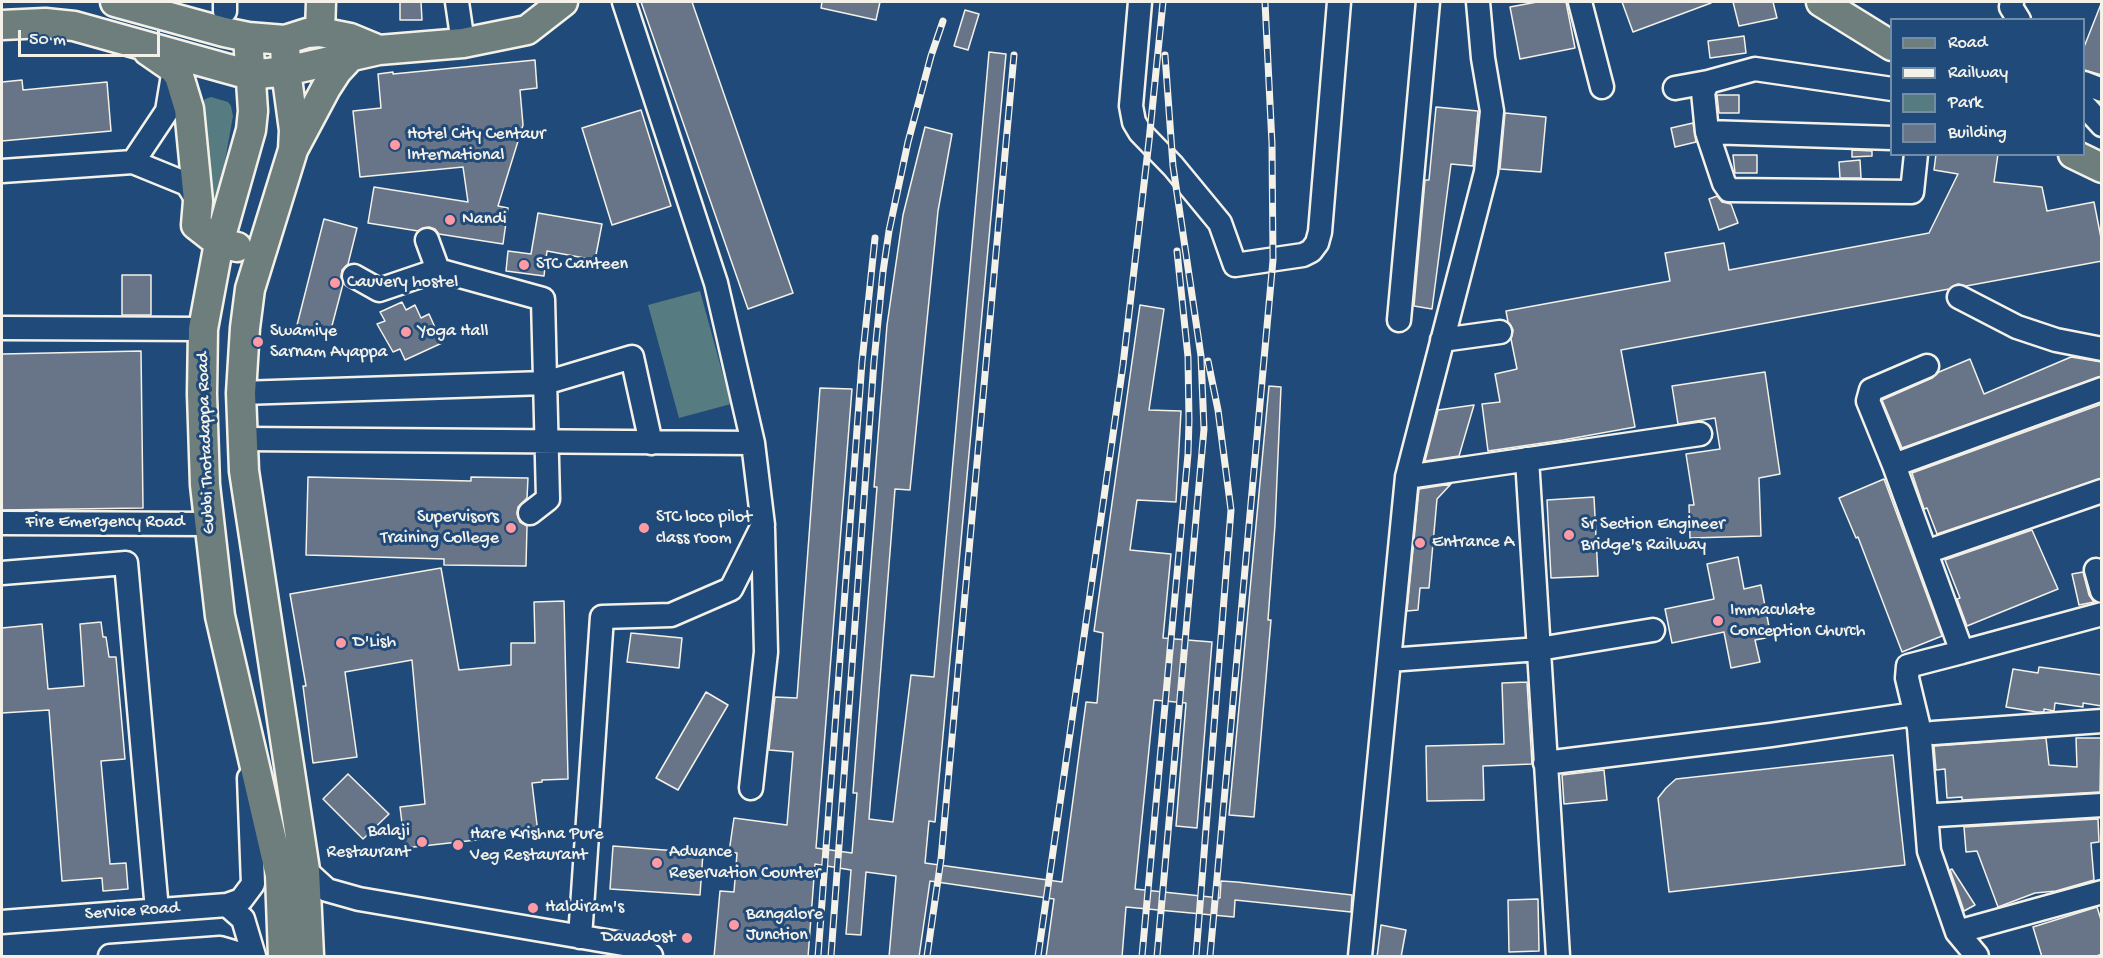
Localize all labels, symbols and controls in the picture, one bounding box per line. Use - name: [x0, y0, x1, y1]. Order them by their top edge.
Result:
- scale bar: [21, 18, 164, 56]
- legend: [1890, 18, 2085, 156]
- text: 50 m: [29, 30, 66, 51]
- text: Road: [1948, 33, 1987, 54]
- text: Railway: [1948, 63, 2008, 84]
- text: Park: [1948, 93, 1982, 114]
- text: Building: [1948, 123, 2007, 144]
- place label: Hotel City Centaur International: [407, 124, 545, 166]
- marker: Hotel City Centaur International: [388, 138, 402, 152]
- place label: Nandi: [462, 209, 507, 231]
- marker: Nandi: [443, 213, 457, 227]
- place label: STC Canteen: [536, 254, 628, 276]
- marker: STC Canteen: [517, 258, 531, 272]
- place label: Cauvery hostel: [347, 272, 458, 294]
- marker: Cauvery hostel: [328, 276, 342, 290]
- place label: Swamiye Sarnam Ayappa: [270, 321, 387, 364]
- place label: Yoga Hall: [418, 321, 488, 343]
- marker: Yoga Hall: [399, 325, 413, 339]
- marker: Swamiye Sarnam Ayappa: [251, 335, 265, 349]
- street label: Gubbi Thotadappa Road: [193, 352, 221, 534]
- place label: Supervisors Training College: [380, 507, 499, 550]
- place label: STC loco pilot class room: [656, 507, 752, 550]
- street label: Fire Emergency Road: [25, 512, 185, 534]
- place label: Sr Section Engineer Bridge's Railway: [1581, 514, 1725, 556]
- marker: Supervisors Training College: [504, 521, 518, 535]
- marker: STC loco pilot class room: [637, 521, 651, 535]
- marker: Sr Section Engineer Bridge's Railway: [1562, 528, 1576, 542]
- place label: Entrance A: [1432, 532, 1514, 554]
- marker: Entrance A: [1413, 536, 1427, 550]
- place label: Immaculate Conception Church: [1730, 600, 1865, 642]
- marker: Immaculate Conception Church: [1711, 614, 1725, 628]
- place label: D'Lish: [353, 632, 396, 654]
- marker: D'Lish: [334, 636, 348, 650]
- place label: Balaji Restaurant: [327, 821, 410, 864]
- place label: Hare Krishna Pure Veg Restaurant: [470, 824, 604, 866]
- marker: Balaji Restaurant: [415, 835, 429, 849]
- marker: Hare Krishna Pure Veg Restaurant: [451, 838, 465, 852]
- place label: Advance Reservation Counter: [669, 842, 820, 884]
- marker: Advance Reservation Counter: [650, 856, 664, 870]
- place label: Haldiram's: [545, 897, 624, 919]
- street label: Service Road: [84, 898, 180, 926]
- marker: Haldiram's: [526, 901, 540, 915]
- place label: Bangalore Junction: [746, 904, 823, 946]
- marker: Bangalore Junction: [727, 918, 741, 932]
- place label: Davadost: [601, 927, 675, 949]
- marker: Davadost: [680, 931, 694, 945]

